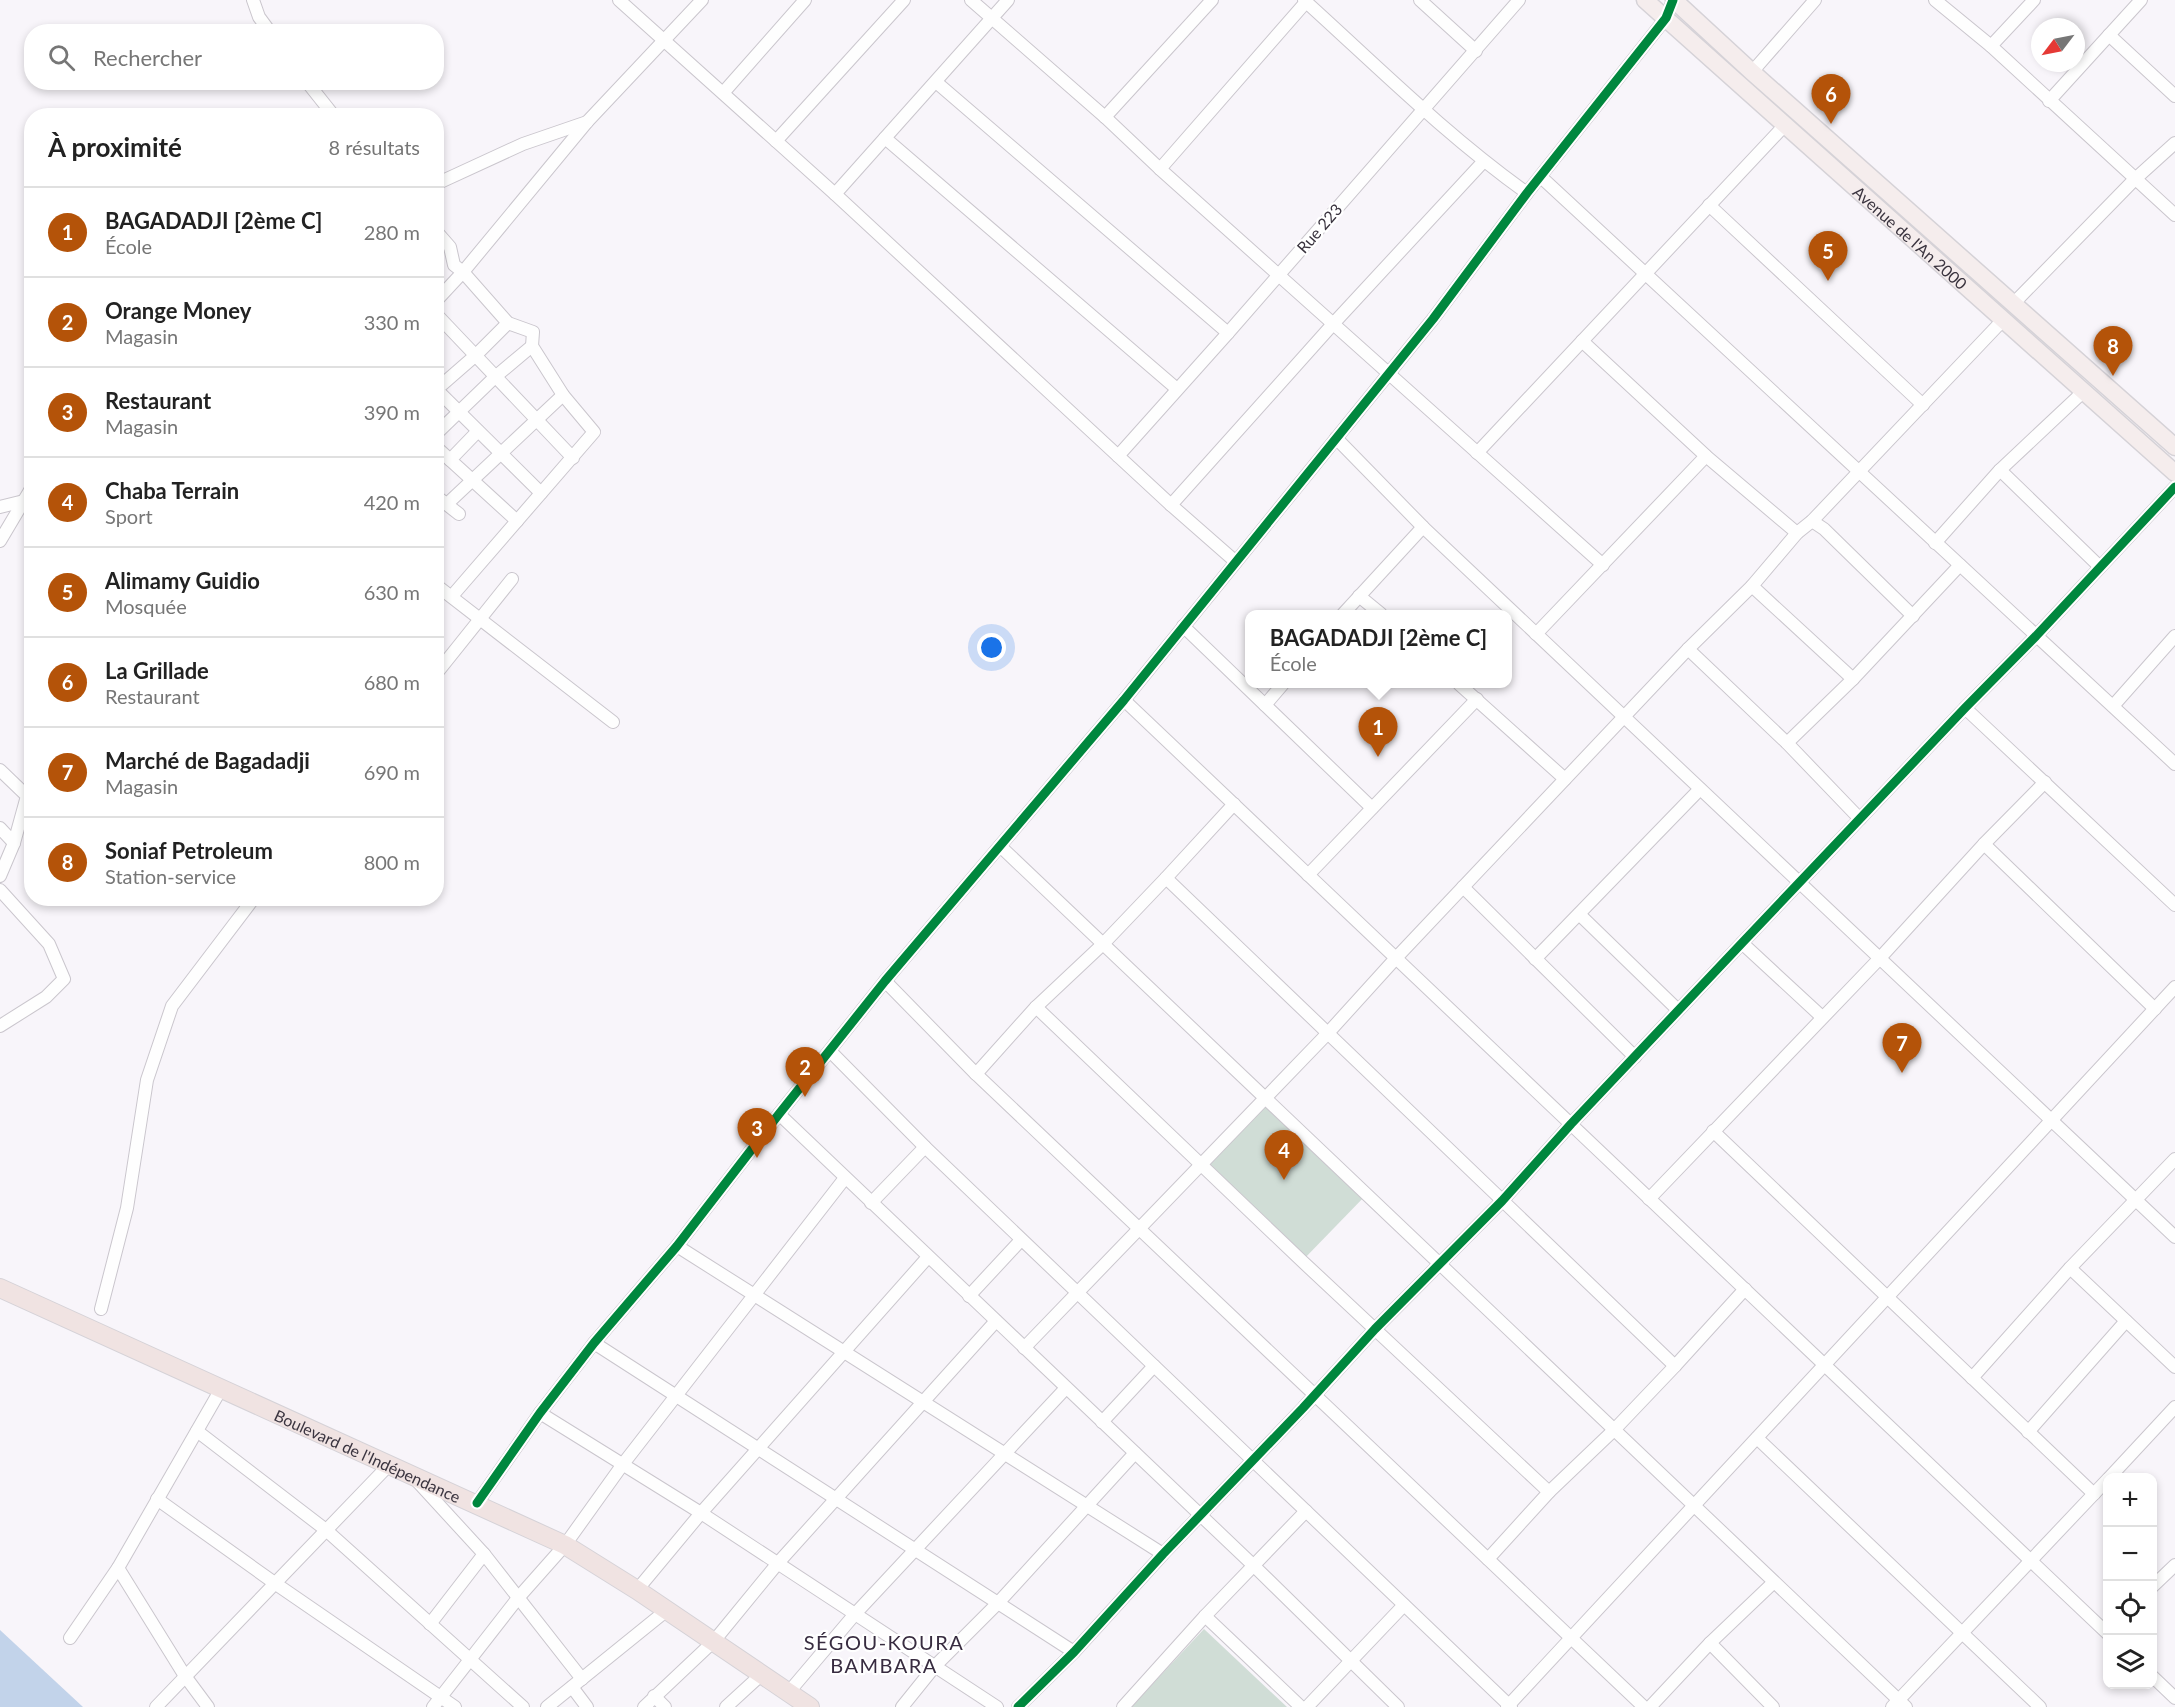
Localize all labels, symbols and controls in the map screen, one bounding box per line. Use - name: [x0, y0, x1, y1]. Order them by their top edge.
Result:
- north arrow: [2031, 18, 2085, 72]
- search box: [24, 24, 444, 90]
- icon: search: [45, 41, 78, 74]
- text: Rechercher: [93, 44, 202, 71]
- pin: 6: [1812, 74, 1850, 124]
- text: À proximité: [48, 131, 182, 163]
- text: 8 résultats: [329, 135, 420, 159]
- street label: Avenue de l'An 2000: [1850, 181, 1971, 293]
- street label: Rue 223: [1292, 200, 1346, 256]
- text: BAGADADJI [2ème C]: [105, 207, 322, 234]
- text: 1: [62, 220, 73, 244]
- text: 280 m: [364, 220, 420, 244]
- pin: 5: [1808, 232, 1848, 281]
- text: École: [105, 234, 152, 258]
- text: Orange Money: [105, 297, 251, 324]
- text: 2: [62, 310, 73, 334]
- text: 330 m: [364, 310, 420, 334]
- text: Magasin: [105, 324, 178, 348]
- pin: 8: [2094, 326, 2132, 376]
- text: Restaurant: [105, 387, 211, 414]
- text: 3: [62, 400, 73, 424]
- text: 390 m: [364, 400, 420, 424]
- text: Magasin: [105, 414, 178, 438]
- text: Chaba Terrain: [105, 477, 239, 504]
- text: 4: [62, 490, 73, 514]
- text: 420 m: [364, 490, 420, 514]
- text: Sport: [105, 504, 153, 528]
- text: Alimamy Guidio: [105, 567, 260, 594]
- text: 5: [62, 580, 73, 604]
- text: 630 m: [364, 580, 420, 604]
- text: Mosquée: [105, 594, 187, 618]
- popup: [1245, 610, 1512, 688]
- text: BAGADADJI [2ème C]: [1270, 624, 1487, 651]
- your location: [977, 633, 1006, 662]
- text: École: [1270, 651, 1317, 675]
- text: La Grillade: [105, 657, 209, 684]
- text: 6: [62, 670, 73, 694]
- text: 680 m: [364, 670, 420, 694]
- text: Restaurant: [105, 684, 200, 708]
- pin: 1: [1358, 708, 1398, 757]
- text: Marché de Bagadadji: [105, 747, 310, 774]
- text: 7: [62, 760, 73, 784]
- text: 690 m: [364, 760, 420, 784]
- text: Magasin: [105, 774, 178, 798]
- text: Soniaf Petroleum: [105, 837, 273, 864]
- text: 8: [62, 850, 73, 874]
- text: 800 m: [364, 850, 420, 874]
- text: Station-service: [105, 864, 236, 888]
- pin: 7: [1882, 1024, 1922, 1073]
- pin: 2: [786, 1048, 824, 1097]
- pin: 3: [738, 1108, 777, 1158]
- pin: 4: [1264, 1130, 1304, 1180]
- street label: Boulevard de l'Indépendance: [272, 1405, 464, 1506]
- map controls: [2103, 1473, 2157, 1689]
- button: +: [2103, 1473, 2157, 1527]
- button: −: [2103, 1527, 2157, 1581]
- button: locate: [2103, 1581, 2157, 1635]
- district label: SÉGOU-KOURA BAMBARA: [804, 1630, 964, 1677]
- button: layers: [2103, 1635, 2157, 1689]

